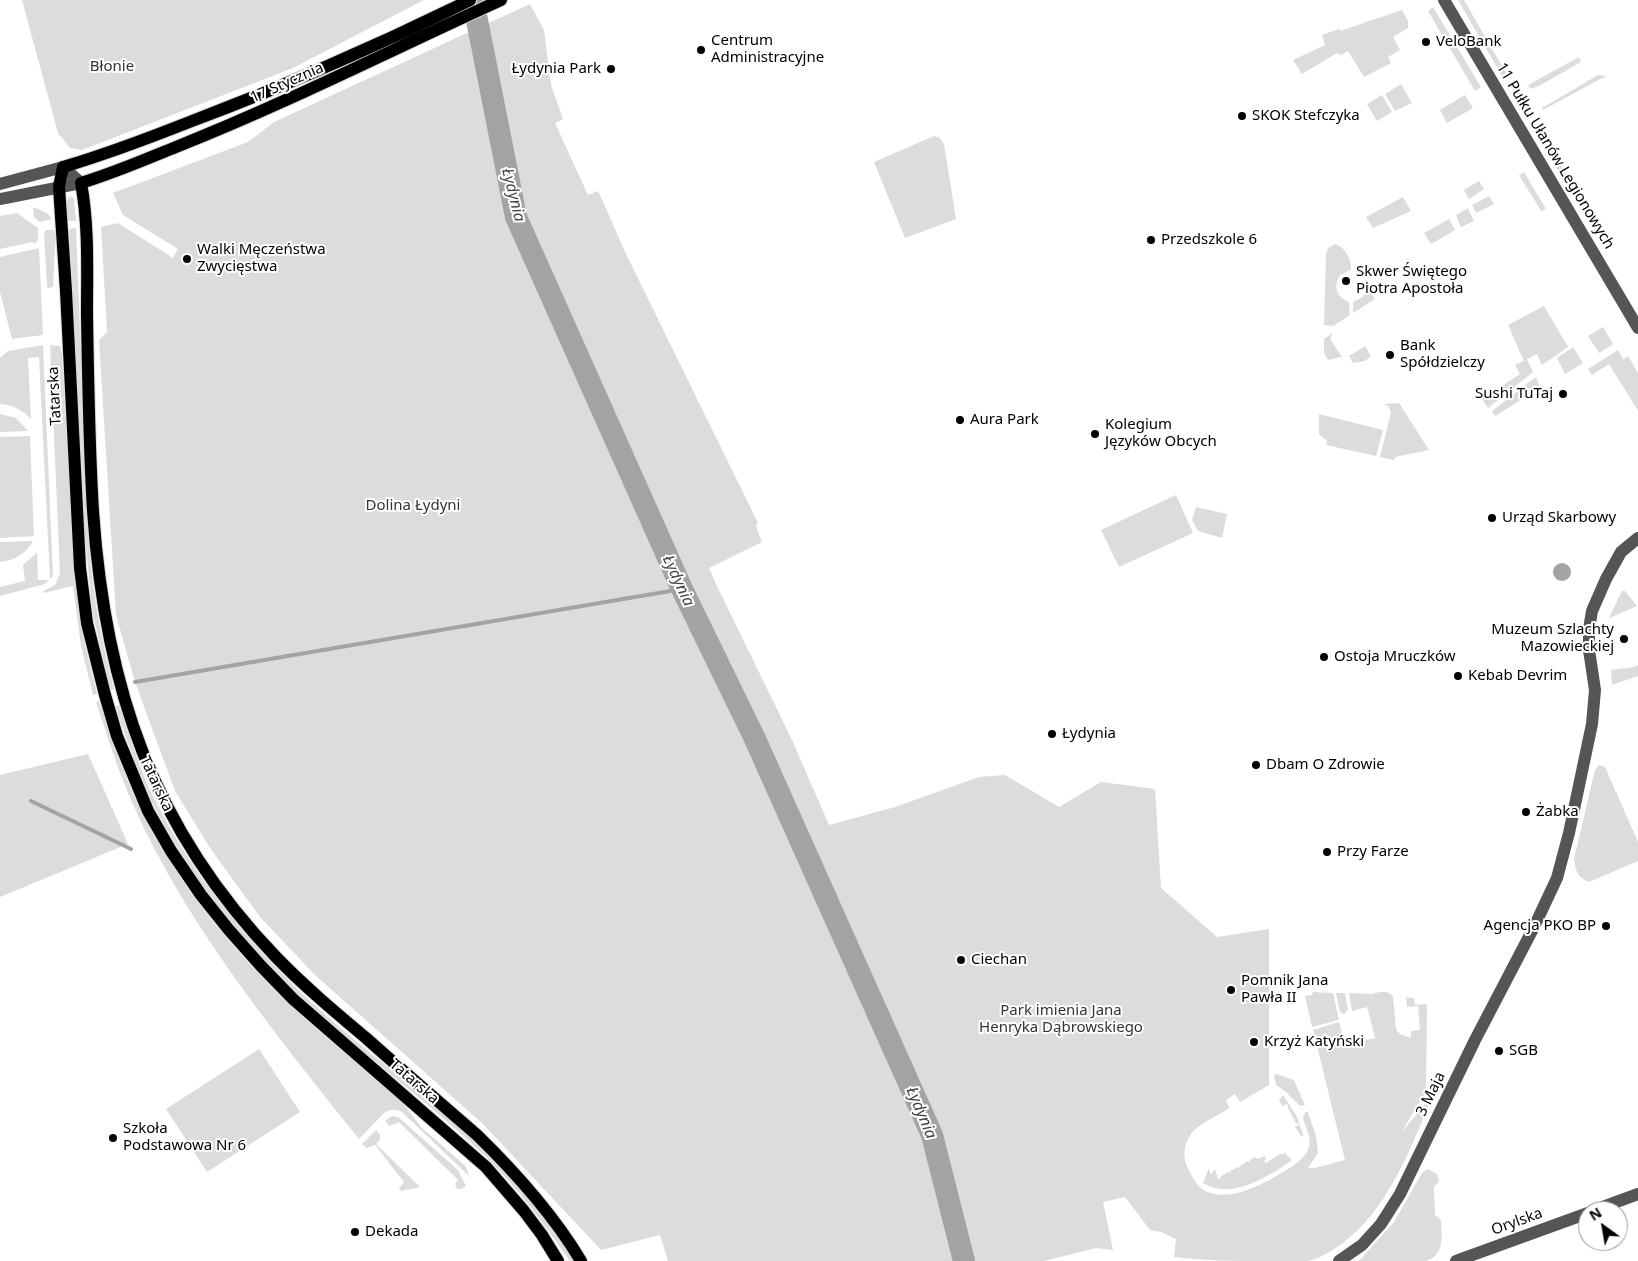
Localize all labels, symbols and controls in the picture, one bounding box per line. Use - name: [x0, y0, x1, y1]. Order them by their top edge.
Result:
- place label: Centrum Administracyjne: [711, 32, 824, 67]
- place label: VeloBank: [1436, 33, 1502, 51]
- marker: VeloBank: [1420, 36, 1432, 48]
- marker: Centrum Administracyjne: [695, 44, 707, 56]
- park label: Błonie: [90, 58, 134, 76]
- street label: 17 Stycznia: [248, 59, 326, 107]
- place label: Łydynia Park: [511, 60, 601, 78]
- street label: 11 Pułku Ułanów Legionowych: [1492, 60, 1618, 252]
- marker: Łydynia Park: [605, 63, 617, 75]
- place label: SKOK Stefczyka: [1252, 107, 1360, 125]
- marker: SKOK Stefczyka: [1236, 110, 1248, 122]
- water label: Łydynia: [497, 166, 529, 224]
- place label: Przedszkole 6: [1161, 231, 1257, 249]
- marker: Przedszkole 6: [1145, 234, 1157, 246]
- place label: Walki Męczeństwa Zwycięstwa: [197, 241, 326, 276]
- marker: Walki Męczeństwa Zwycięstwa: [181, 253, 193, 265]
- place label: Skwer Świętego Piotra Apostoła: [1356, 263, 1467, 298]
- marker: Skwer Świętego Piotra Apostoła: [1340, 275, 1352, 287]
- place label: Bank Spółdzielczy: [1400, 337, 1485, 372]
- marker: Bank Spółdzielczy: [1384, 349, 1396, 361]
- street label: Tatarska: [44, 366, 66, 426]
- place label: Sushi TuTaj: [1475, 385, 1553, 403]
- marker: Sushi TuTaj: [1557, 388, 1569, 400]
- place label: Aura Park: [970, 411, 1039, 429]
- marker: Aura Park: [954, 414, 966, 426]
- place label: Kolegium Języków Obcych: [1105, 416, 1217, 451]
- marker: Kolegium Języków Obcych: [1089, 428, 1101, 440]
- park label: Dolina Łydyni: [366, 497, 460, 515]
- place label: Urząd Skarbowy: [1502, 509, 1616, 527]
- marker: Urząd Skarbowy: [1486, 512, 1498, 524]
- water label: Łydynia: [658, 552, 698, 610]
- place label: Muzeum Szlachty Mazowieckiej: [1491, 621, 1614, 656]
- marker: Muzeum Szlachty Mazowieckiej: [1618, 633, 1630, 645]
- place label: Ostoja Mruczków: [1334, 648, 1455, 666]
- marker: Ostoja Mruczków: [1318, 651, 1330, 663]
- place label: Kebab Devrim: [1468, 667, 1567, 685]
- marker: Kebab Devrim: [1452, 670, 1464, 682]
- place label: Łydynia: [1062, 725, 1116, 743]
- marker: Łydynia: [1046, 728, 1058, 740]
- street label: Tatarska: [135, 753, 177, 815]
- place label: Dbam O Zdrowie: [1266, 756, 1385, 774]
- marker: Dbam O Zdrowie: [1250, 759, 1262, 771]
- place label: Żabka: [1536, 803, 1579, 821]
- marker: Żabka: [1520, 806, 1532, 818]
- place label: Przy Farze: [1337, 843, 1409, 861]
- marker: Przy Farze: [1321, 846, 1333, 858]
- place label: Agencja PKO BP: [1484, 917, 1596, 935]
- marker: Agencja PKO BP: [1600, 920, 1612, 932]
- place label: Ciechan: [971, 951, 1027, 969]
- marker: Ciechan: [955, 954, 967, 966]
- place label: Pomnik Jana Pawła II: [1241, 972, 1328, 1007]
- marker: Pomnik Jana Pawła II: [1225, 984, 1237, 996]
- park label: Park imienia Jana Henryka Dąbrowskiego: [979, 1002, 1143, 1037]
- place label: Krzyż Katyński: [1264, 1033, 1364, 1051]
- marker: Krzyż Katyński: [1248, 1036, 1260, 1048]
- place label: SGB: [1509, 1042, 1538, 1060]
- marker: SGB: [1493, 1045, 1505, 1057]
- street label: Tatarska: [386, 1056, 442, 1108]
- street label: 3 Maja: [1413, 1069, 1449, 1119]
- water label: Łydynia: [902, 1084, 940, 1142]
- place label: Szkoła Podstawowa Nr 6: [123, 1120, 246, 1155]
- marker: Szkoła Podstawowa Nr 6: [107, 1132, 119, 1144]
- north arrow: [1578, 1201, 1628, 1251]
- text: N: [1585, 1203, 1605, 1225]
- street label: Orylska: [1489, 1204, 1545, 1240]
- place label: Dekada: [365, 1223, 418, 1241]
- marker: Dekada: [349, 1226, 361, 1238]

